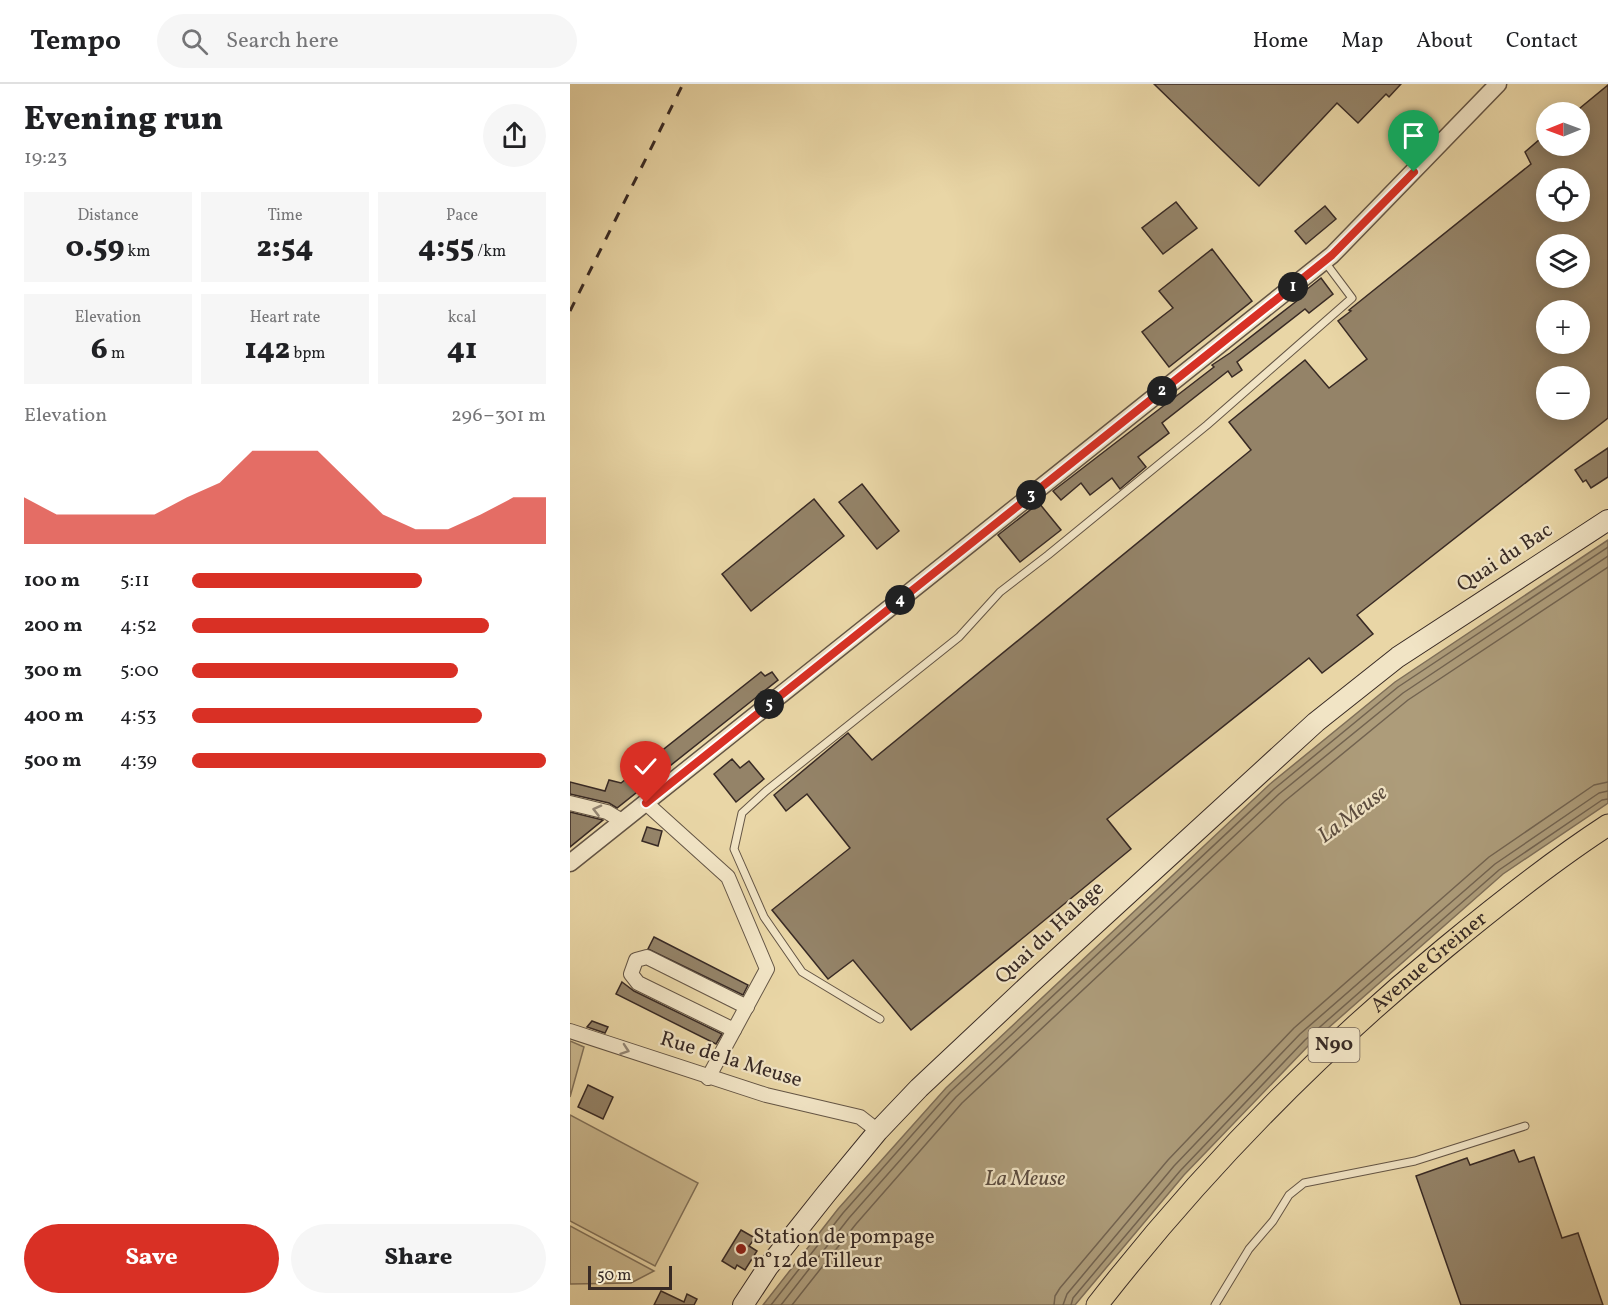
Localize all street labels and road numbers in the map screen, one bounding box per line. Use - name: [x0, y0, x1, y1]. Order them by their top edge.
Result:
- street label: Quai du Bac: [1451, 516, 1559, 600]
- street label: Quai du Halage: [989, 875, 1111, 991]
- street label: Avenue Greiner: [1364, 904, 1494, 1020]
- street label: Rue de la Meuse: [656, 1025, 806, 1095]
- road number: N90: [1308, 1028, 1359, 1062]

